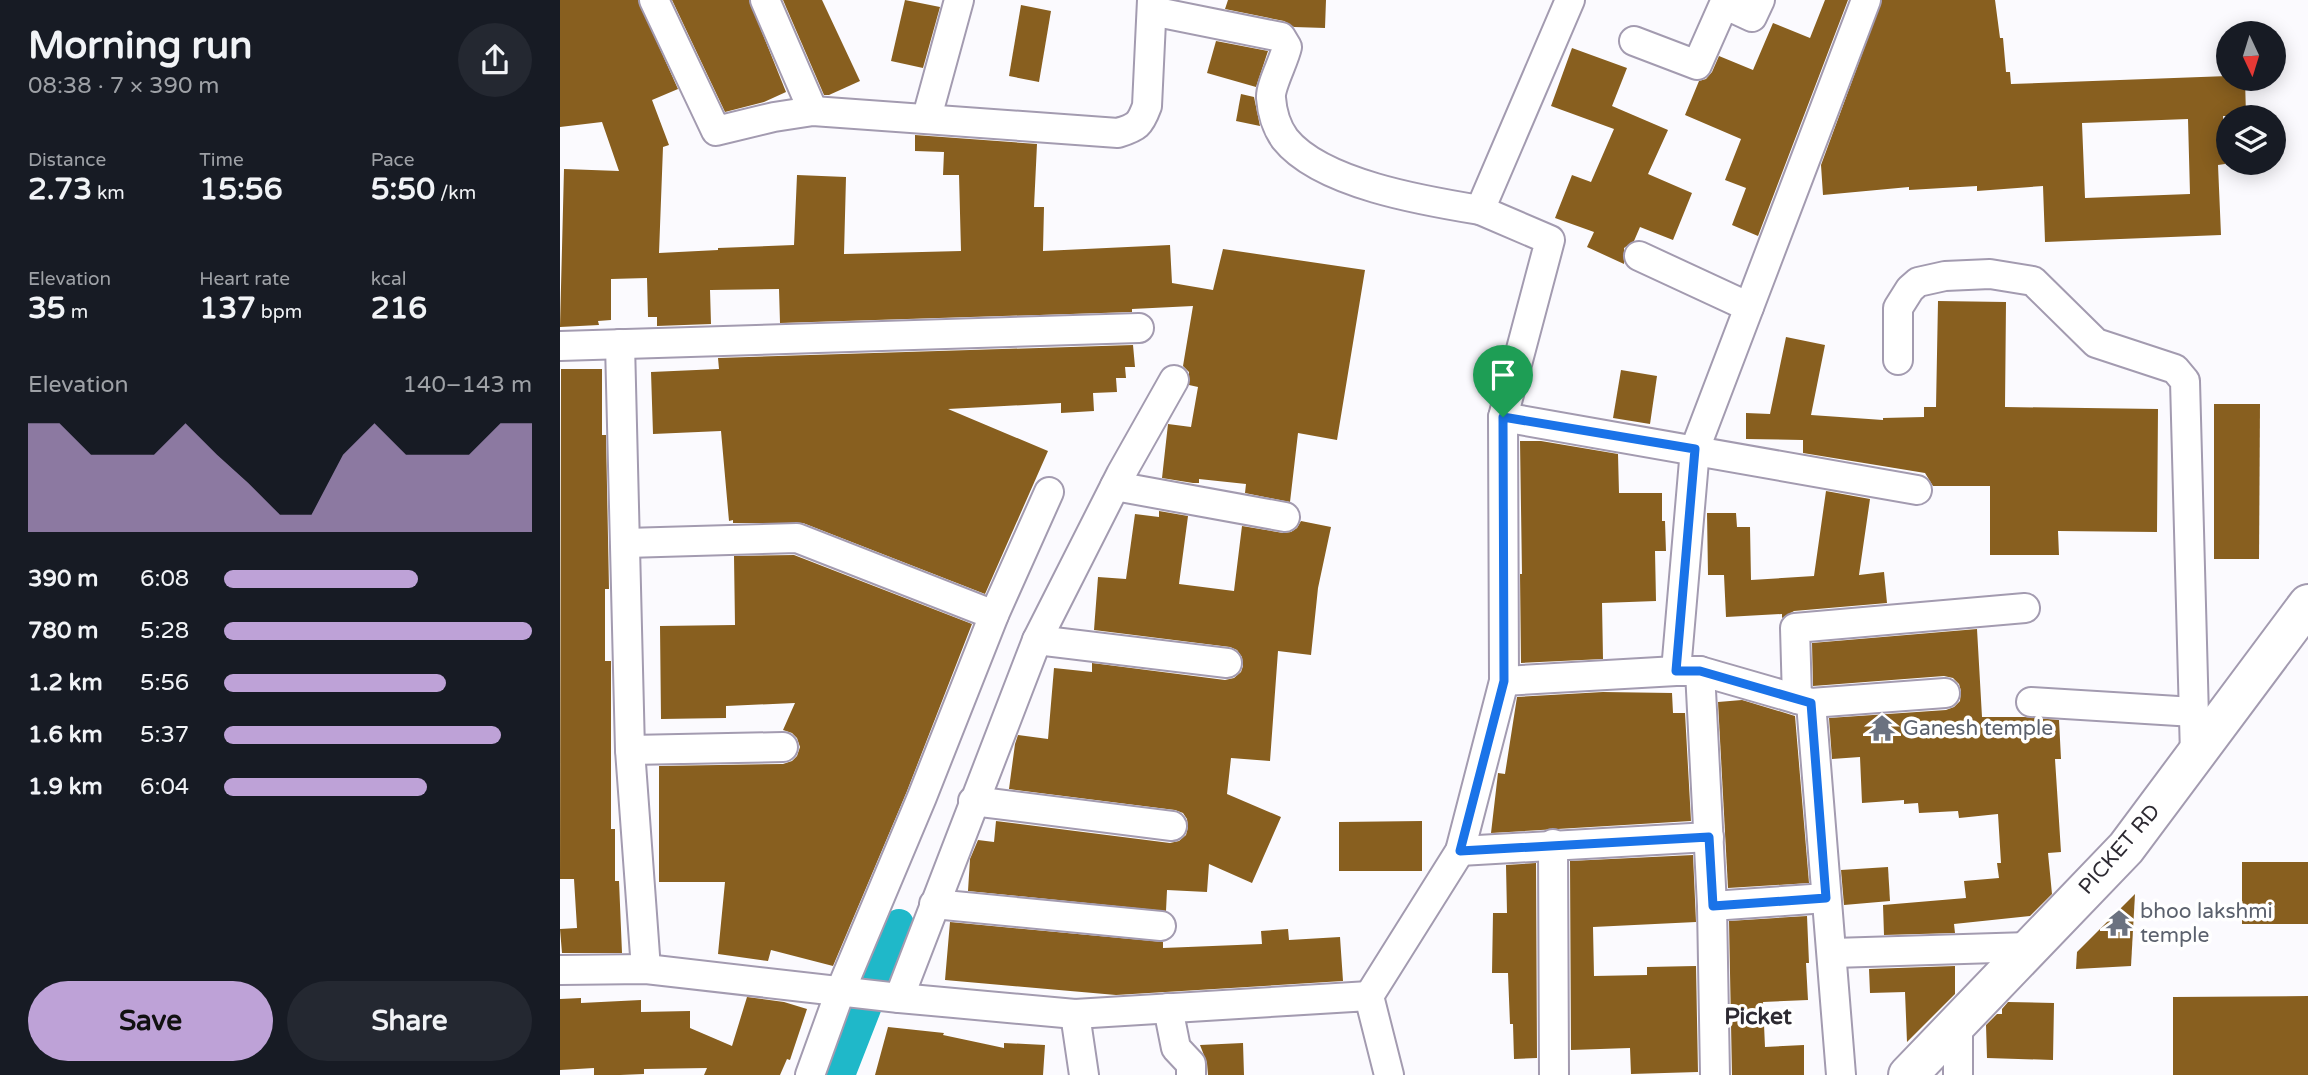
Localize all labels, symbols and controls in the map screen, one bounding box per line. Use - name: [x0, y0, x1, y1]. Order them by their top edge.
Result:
- north arrow: [2216, 21, 2286, 91]
- map controls: [2216, 21, 2286, 175]
- text: Morning run: [28, 23, 252, 69]
- button: share: [458, 23, 532, 97]
- text: 08:38 · 7 × 390 m: [28, 72, 219, 100]
- button: layers: [2216, 105, 2286, 175]
- text: Distance: [28, 149, 106, 171]
- text: Time: [199, 149, 244, 171]
- text: Pace: [371, 149, 414, 171]
- text: 2.73: [28, 171, 92, 208]
- text: 15:56: [199, 171, 283, 208]
- text: 5:50: [371, 171, 435, 208]
- text: km: [92, 182, 125, 204]
- text: /km: [435, 182, 476, 204]
- text: Elevation: [28, 268, 111, 290]
- text: Heart rate: [199, 268, 290, 290]
- text: kcal: [371, 268, 406, 290]
- text: 35: [28, 290, 66, 327]
- text: 137: [199, 290, 256, 327]
- text: 216: [371, 290, 427, 327]
- text: m: [66, 301, 88, 323]
- text: bpm: [256, 301, 302, 323]
- pin: [1473, 345, 1533, 417]
- icon: arrive: [1484, 356, 1522, 394]
- text: Elevation: [28, 371, 129, 399]
- text: 140–143 m: [403, 371, 532, 399]
- text: 390 m: [28, 565, 98, 593]
- text: 6:08: [140, 565, 189, 593]
- text: 780 m: [28, 617, 98, 645]
- text: 5:28: [140, 617, 189, 645]
- text: 1.2 km: [28, 669, 103, 697]
- text: 5:56: [140, 669, 189, 697]
- temple icon: Ganesh temple: [1867, 713, 1897, 743]
- place label: Ganesh temple: [1903, 716, 2053, 741]
- text: 1.6 km: [28, 721, 103, 749]
- text: 5:37: [140, 721, 189, 749]
- text: 1.9 km: [28, 773, 103, 801]
- text: 6:04: [140, 773, 189, 801]
- street label: PICKET RD: [2073, 799, 2165, 899]
- place label: bhoo lakshmi temple: [2140, 899, 2273, 948]
- temple icon: bhoo lakshmi temple: [2104, 908, 2134, 938]
- button: Save: [28, 981, 273, 1061]
- button: Share: [287, 981, 532, 1061]
- district label: Picket: [1724, 1003, 1792, 1031]

